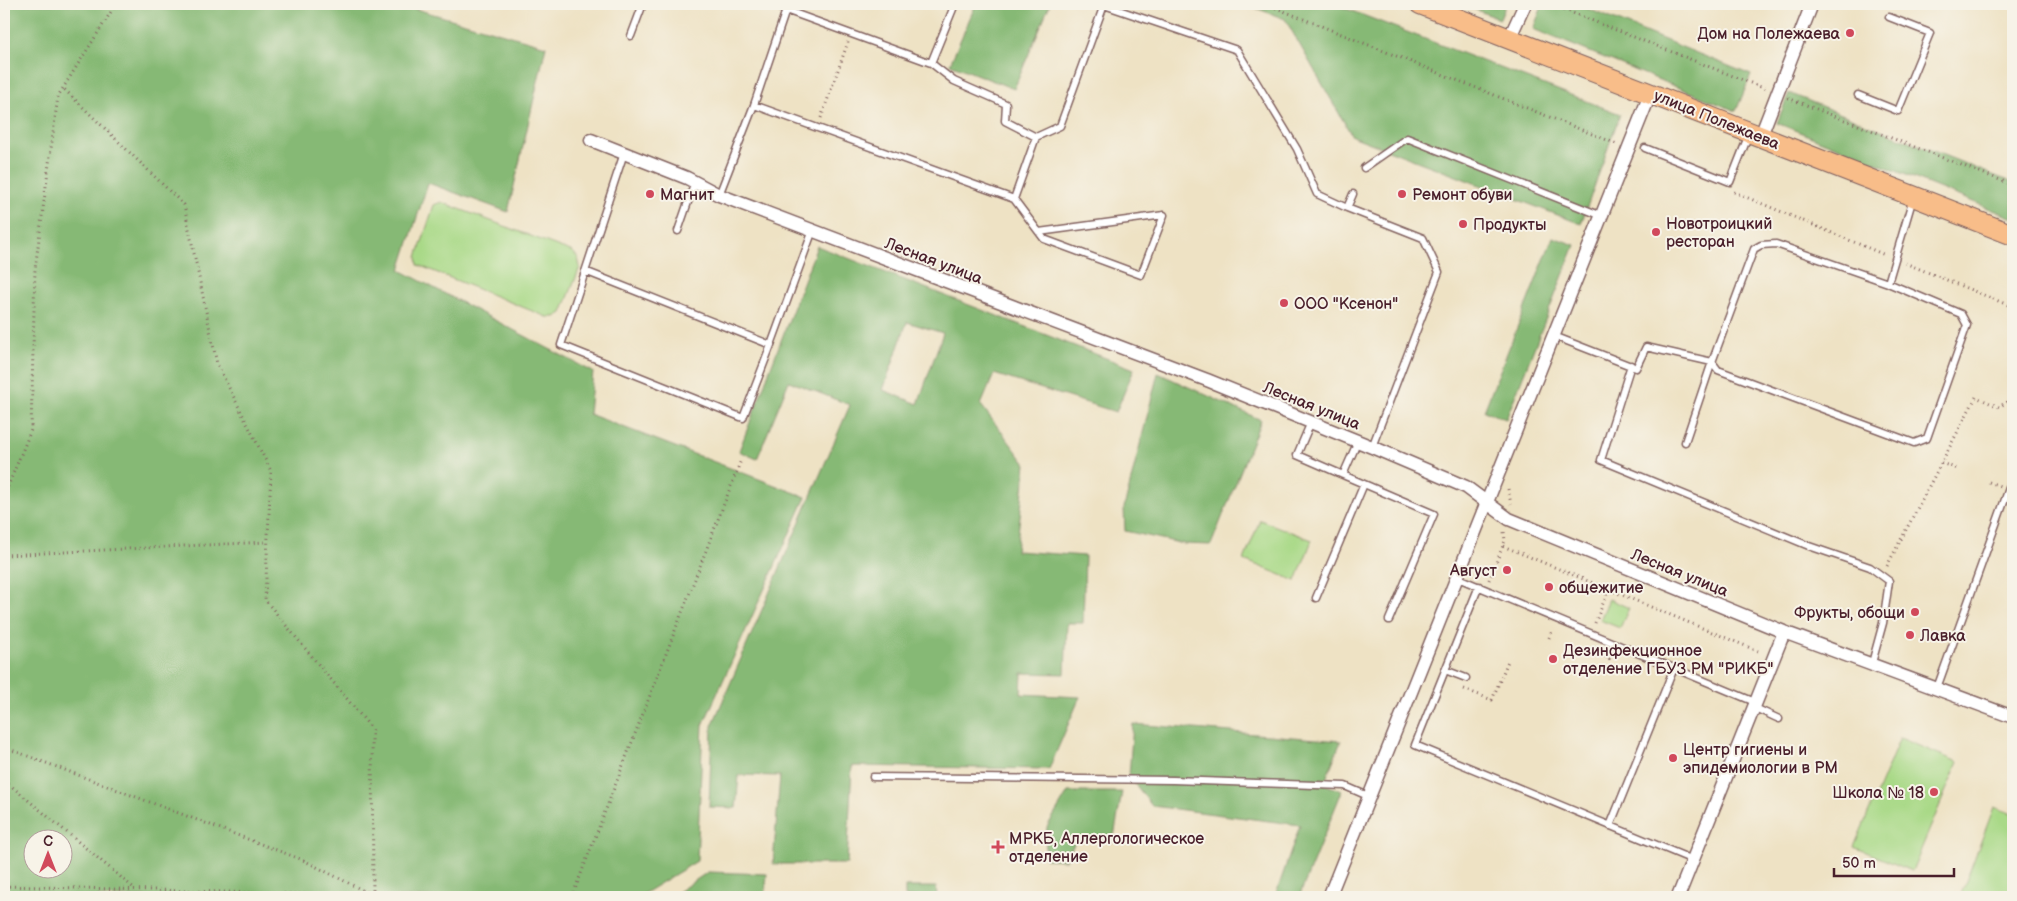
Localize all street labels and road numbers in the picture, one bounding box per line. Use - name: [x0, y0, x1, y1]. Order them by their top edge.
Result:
- street label: улица Полежаева: [1651, 87, 1783, 154]
- street label: Лесная улица: [881, 234, 985, 289]
- street label: Лесная улица: [1259, 378, 1363, 435]
- street label: Лесная улица: [1627, 545, 1731, 602]

